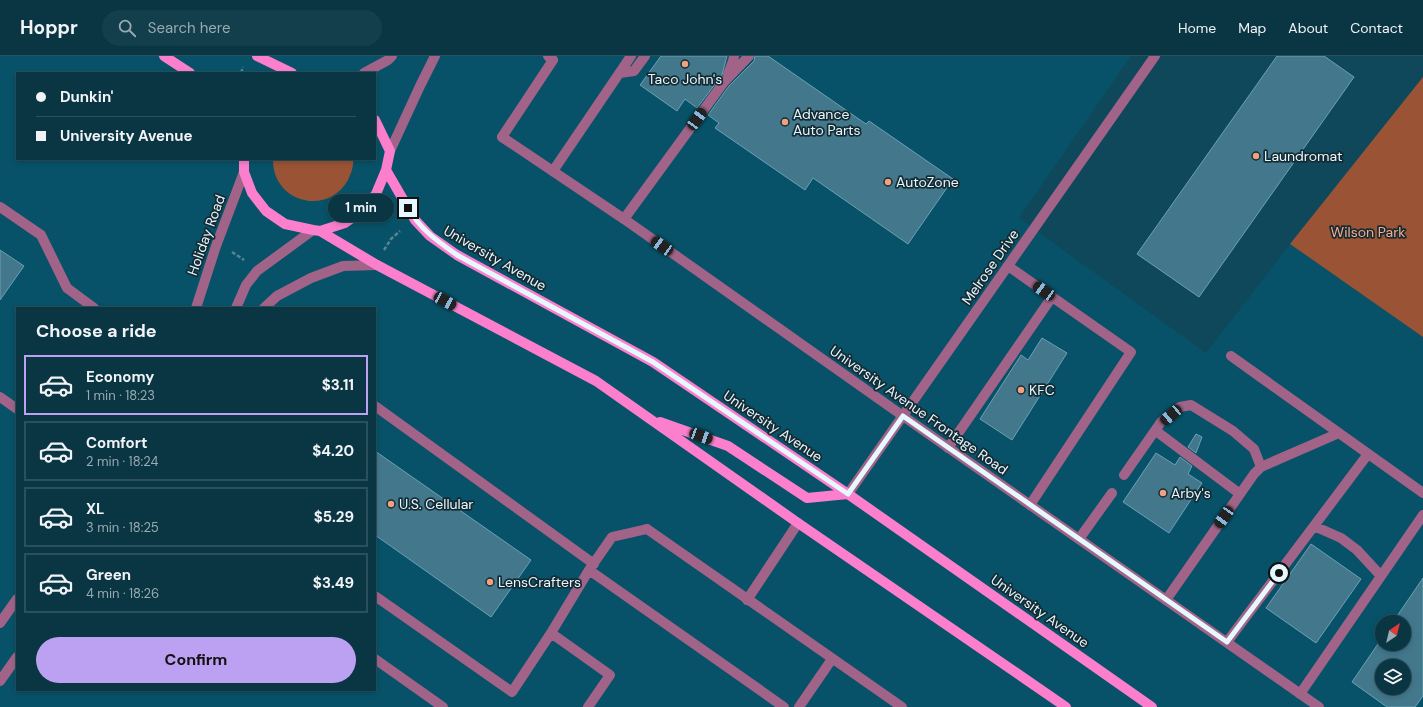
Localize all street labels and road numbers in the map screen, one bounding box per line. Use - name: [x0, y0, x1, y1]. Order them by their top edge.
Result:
- street label: Holiday Road: [183, 192, 229, 278]
- street label: University Avenue: [440, 221, 550, 295]
- street label: Melrose Drive: [957, 226, 1023, 308]
- street label: University Avenue Frontage Road: [827, 342, 1011, 478]
- street label: University Avenue: [720, 386, 826, 466]
- street label: University Avenue: [987, 570, 1093, 652]

